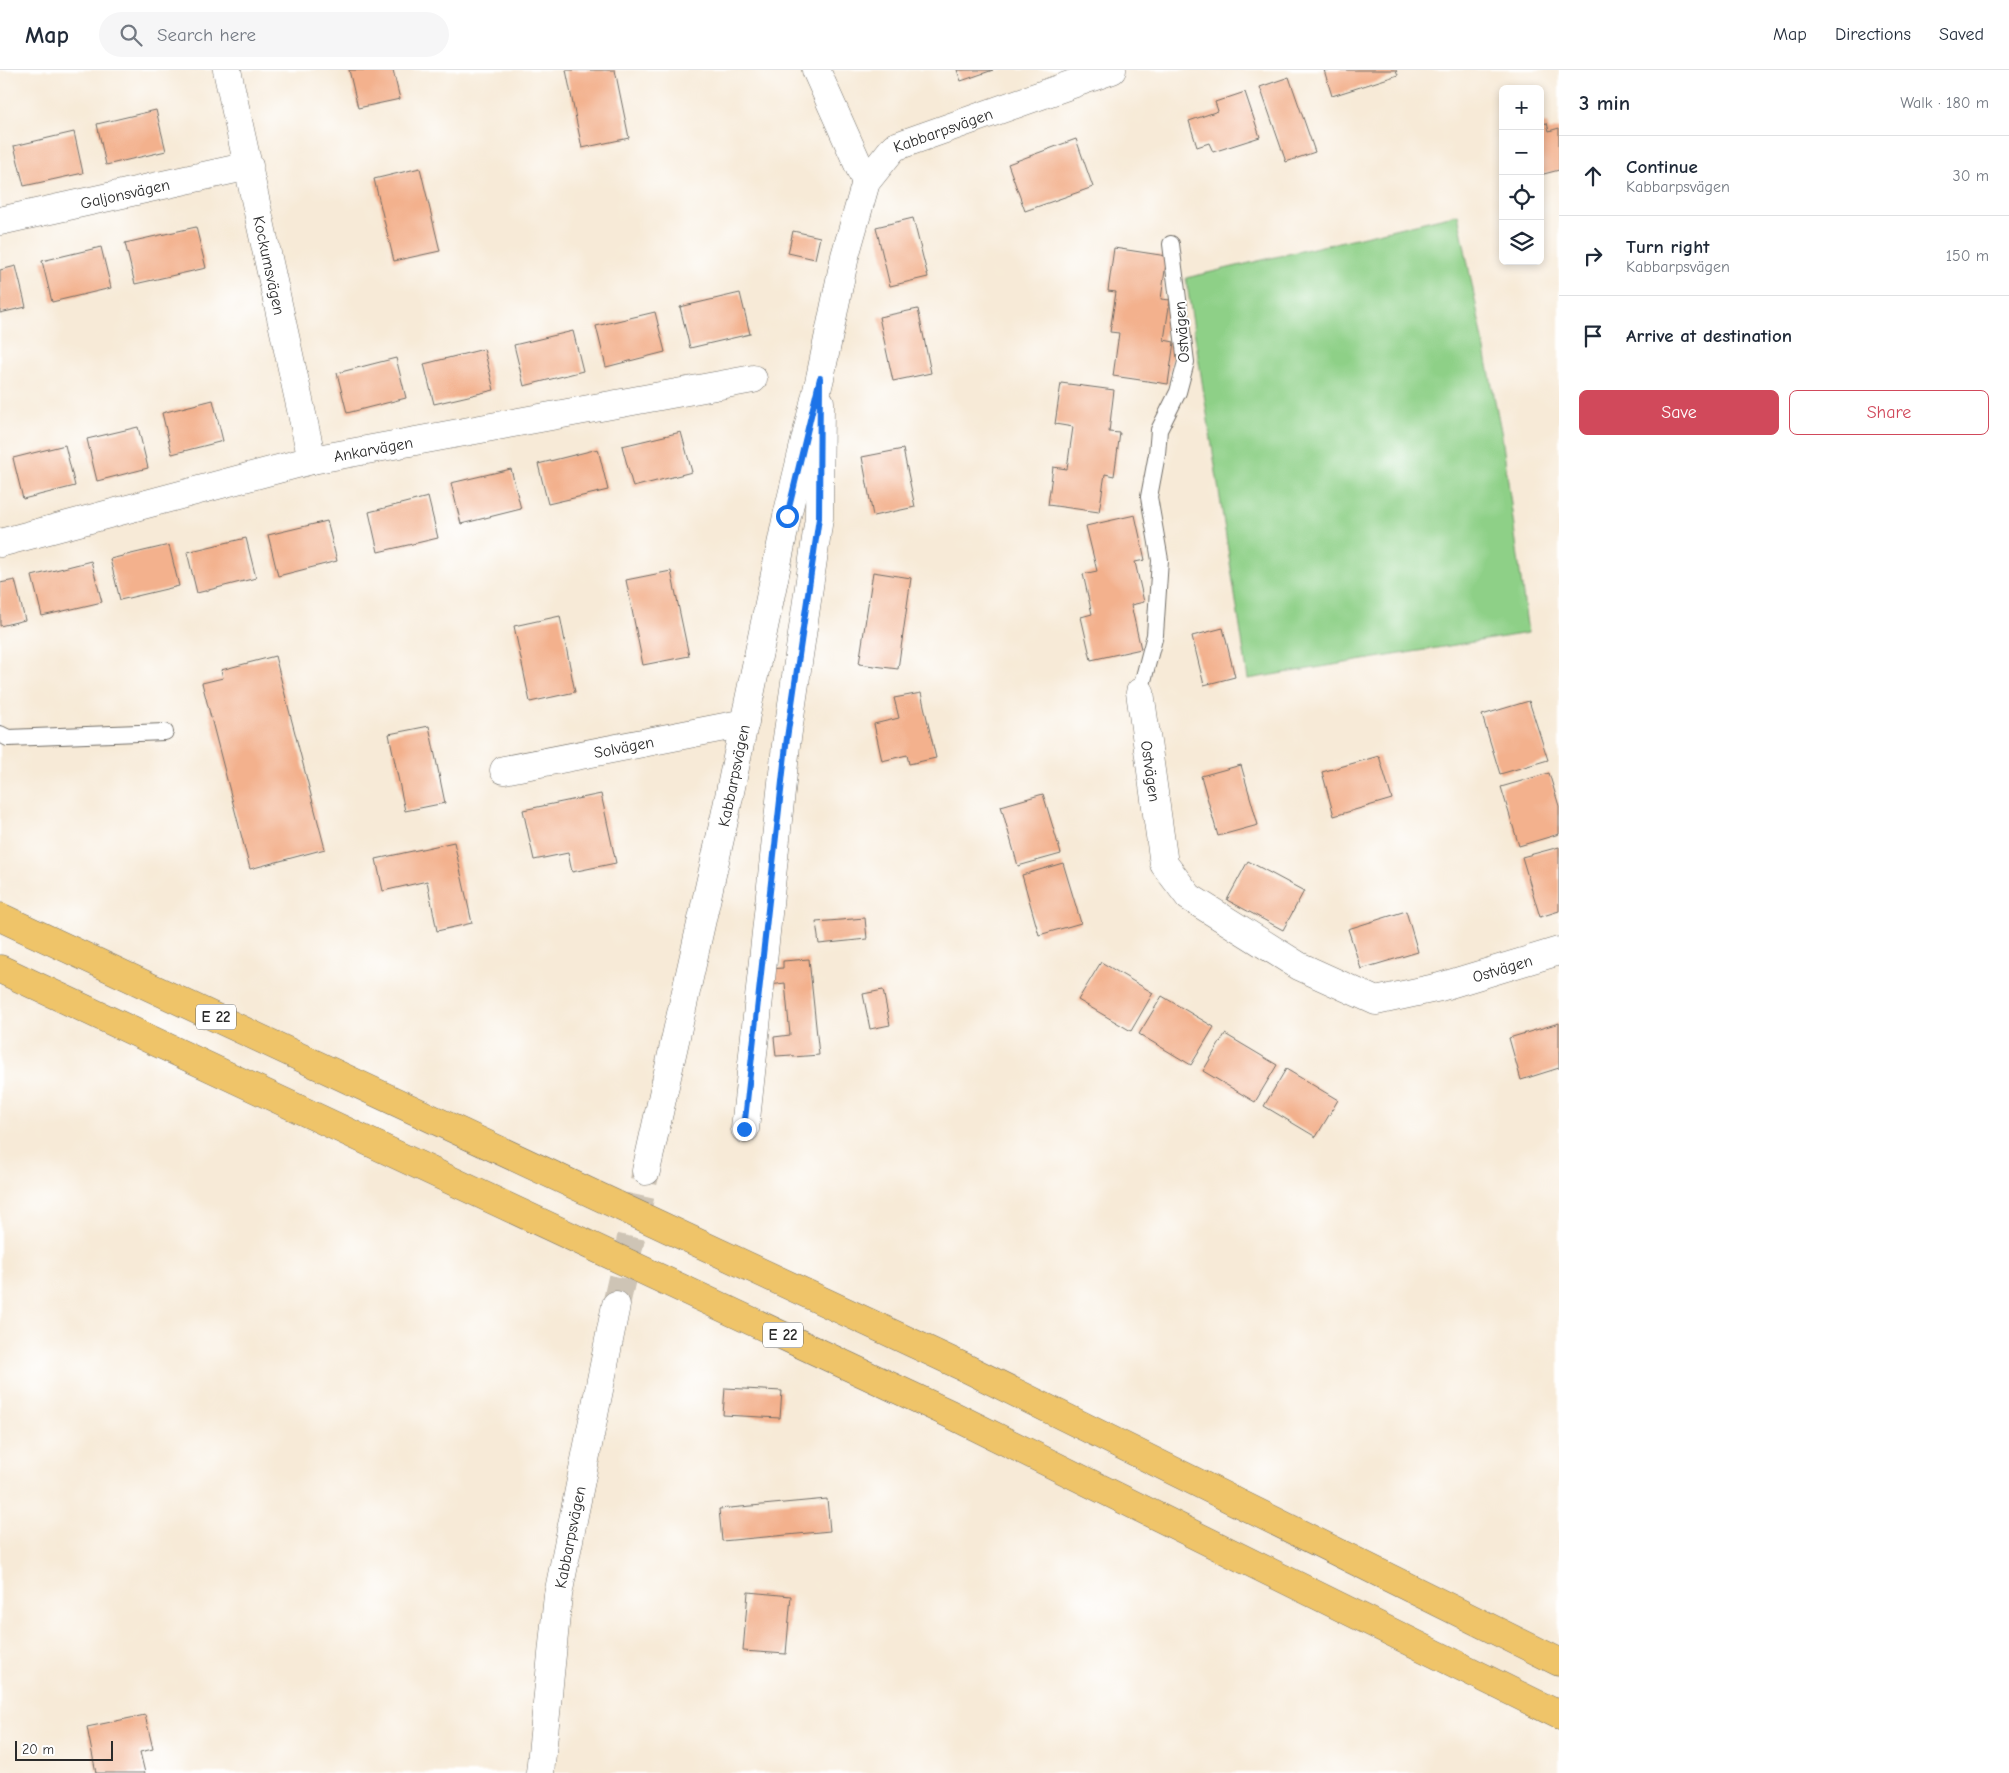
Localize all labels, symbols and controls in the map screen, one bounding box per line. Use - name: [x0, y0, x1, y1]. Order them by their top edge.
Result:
- search box: [99, 12, 449, 57]
- text: Map: [25, 21, 69, 49]
- icon: search: [117, 21, 145, 49]
- text: Search here: [157, 24, 256, 46]
- text: Map: [1773, 24, 1807, 45]
- text: Directions: [1835, 24, 1911, 45]
- text: Saved: [1939, 24, 1984, 45]
- map controls: [1499, 85, 1544, 265]
- button: +: [1499, 85, 1544, 130]
- text: 3 min: [1579, 91, 1630, 115]
- text: Walk · 180 m: [1900, 94, 1989, 112]
- street label: Kabbarpsvägen: [891, 105, 995, 157]
- button: −: [1499, 130, 1544, 175]
- text: Continue: [1626, 156, 1698, 178]
- icon: ahead: [1579, 162, 1607, 190]
- text: 30 m: [1953, 167, 1989, 185]
- button: locate: [1499, 175, 1544, 220]
- street label: Galjonsvägen: [79, 176, 172, 213]
- text: Kabbarpsvägen: [1626, 178, 1730, 196]
- street label: Kockumsvägen: [249, 214, 288, 317]
- button: layers: [1499, 220, 1544, 265]
- text: Turn right: [1626, 236, 1710, 258]
- icon: right: [1579, 242, 1607, 270]
- text: 150 m: [1946, 247, 1989, 265]
- text: Kabbarpsvägen: [1626, 258, 1730, 276]
- street label: Ostvägen: [1171, 301, 1193, 363]
- icon: arrive: [1579, 322, 1607, 350]
- text: Arrive at destination: [1626, 325, 1792, 347]
- button: Save: [1579, 390, 1779, 435]
- button: Share: [1789, 390, 1989, 435]
- street label: Ankarvägen: [332, 434, 414, 466]
- route start: [776, 505, 799, 528]
- street label: Kabbarpsvägen: [715, 723, 754, 829]
- street label: Solvägen: [592, 733, 656, 762]
- street label: Ostvägen: [1137, 740, 1163, 803]
- street label: Ostvägen: [1470, 952, 1535, 987]
- road number: E 22: [196, 1004, 236, 1030]
- route end: [733, 1118, 756, 1141]
- road number: E 22: [763, 1322, 803, 1348]
- street label: Kabbarpsvägen: [552, 1484, 590, 1590]
- scale bar: [15, 1738, 112, 1761]
- text: 20 m: [22, 1741, 54, 1758]

